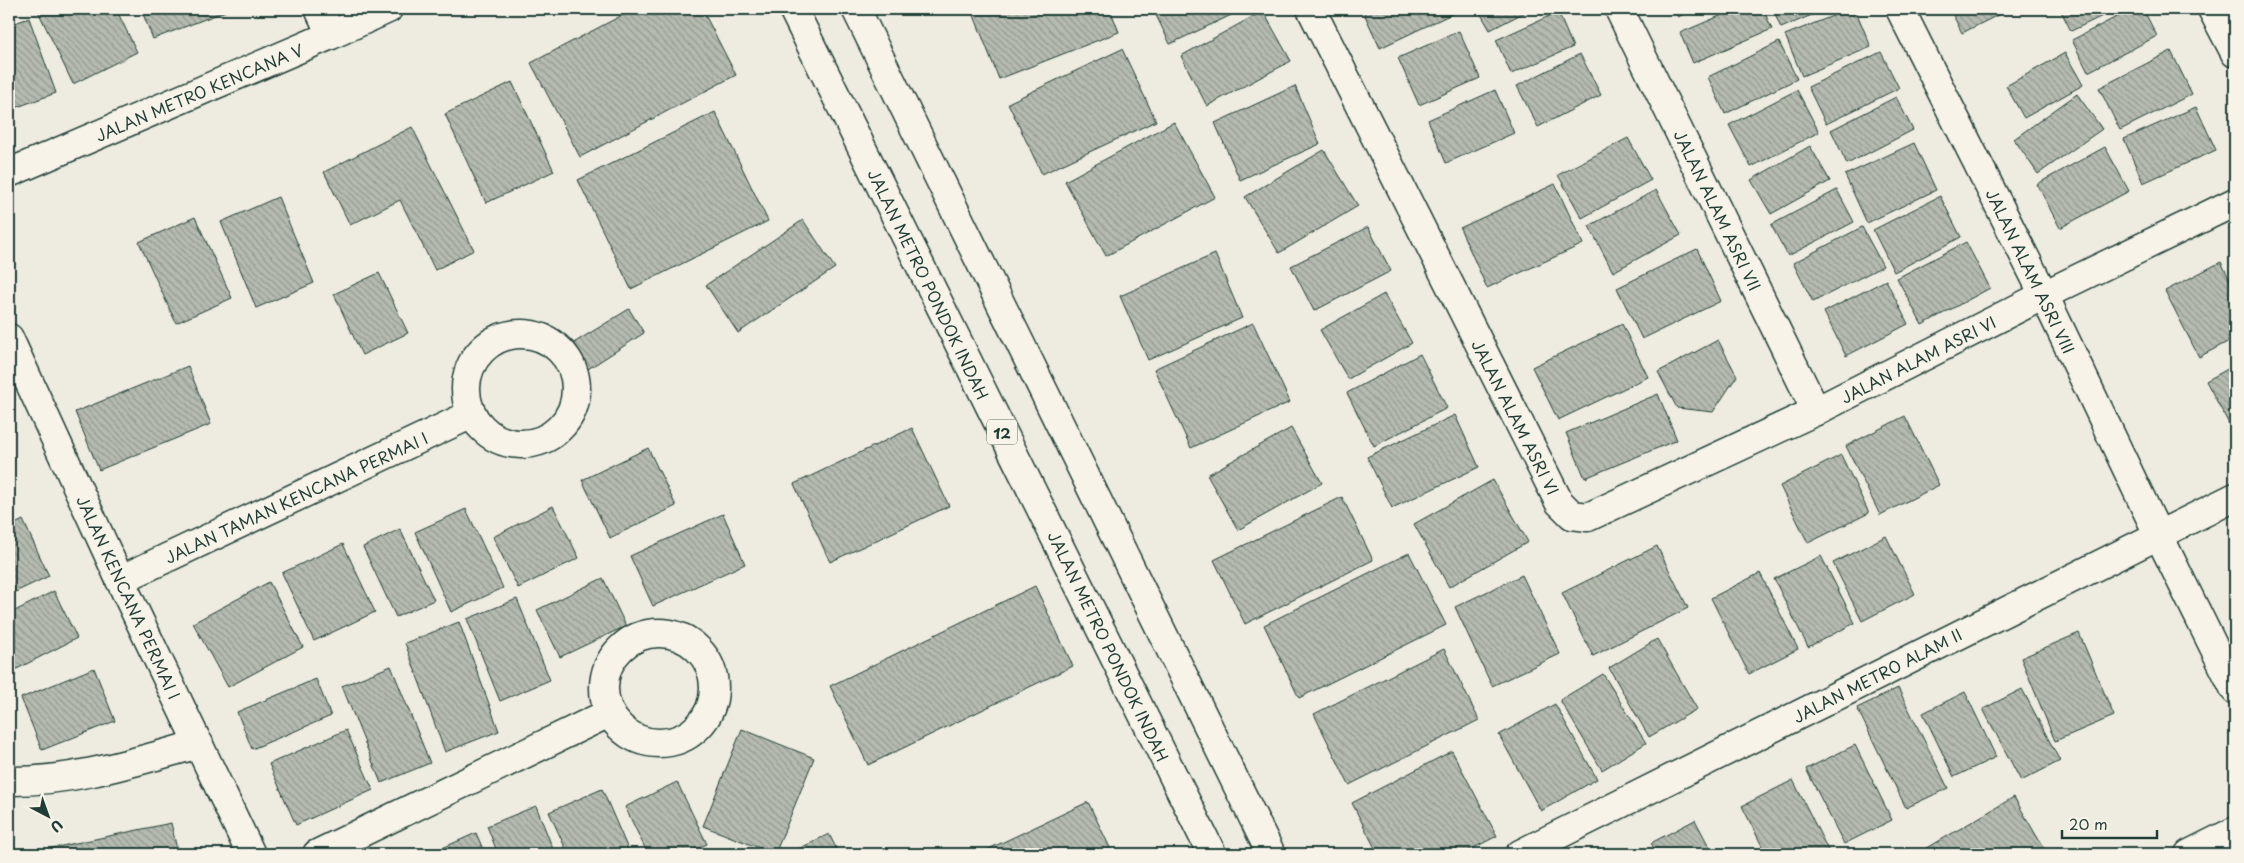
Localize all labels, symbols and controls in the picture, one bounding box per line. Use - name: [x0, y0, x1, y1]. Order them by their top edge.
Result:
- street label: JALAN METRO KENCANA V: [91, 37, 307, 147]
- street label: JALAN ALAM ASRI VII: [1669, 125, 1767, 295]
- street label: JALAN METRO PONDOK INDAH: [863, 165, 995, 403]
- street label: JALAN ALAM ASRI VIII: [1981, 184, 2081, 358]
- street label: JALAN ALAM ASRI VI: [1836, 309, 2000, 409]
- street label: JALAN ALAM ASRI VI: [1466, 335, 1566, 499]
- road number: 12: [987, 420, 1017, 444]
- street label: JALAN TAMAN KENCANA PERMAI I: [160, 425, 432, 569]
- street label: JALAN KENCANA PERMAI I: [71, 491, 187, 703]
- street label: JALAN METRO PONDOK INDAH: [1043, 527, 1175, 765]
- street label: JALAN METRO ALAM II: [1788, 622, 1966, 728]
- north arrow: [22, 790, 72, 840]
- scale bar: [2062, 808, 2156, 840]
- text: 20 m: [2069, 812, 2108, 835]
- text: U: [46, 815, 68, 838]

